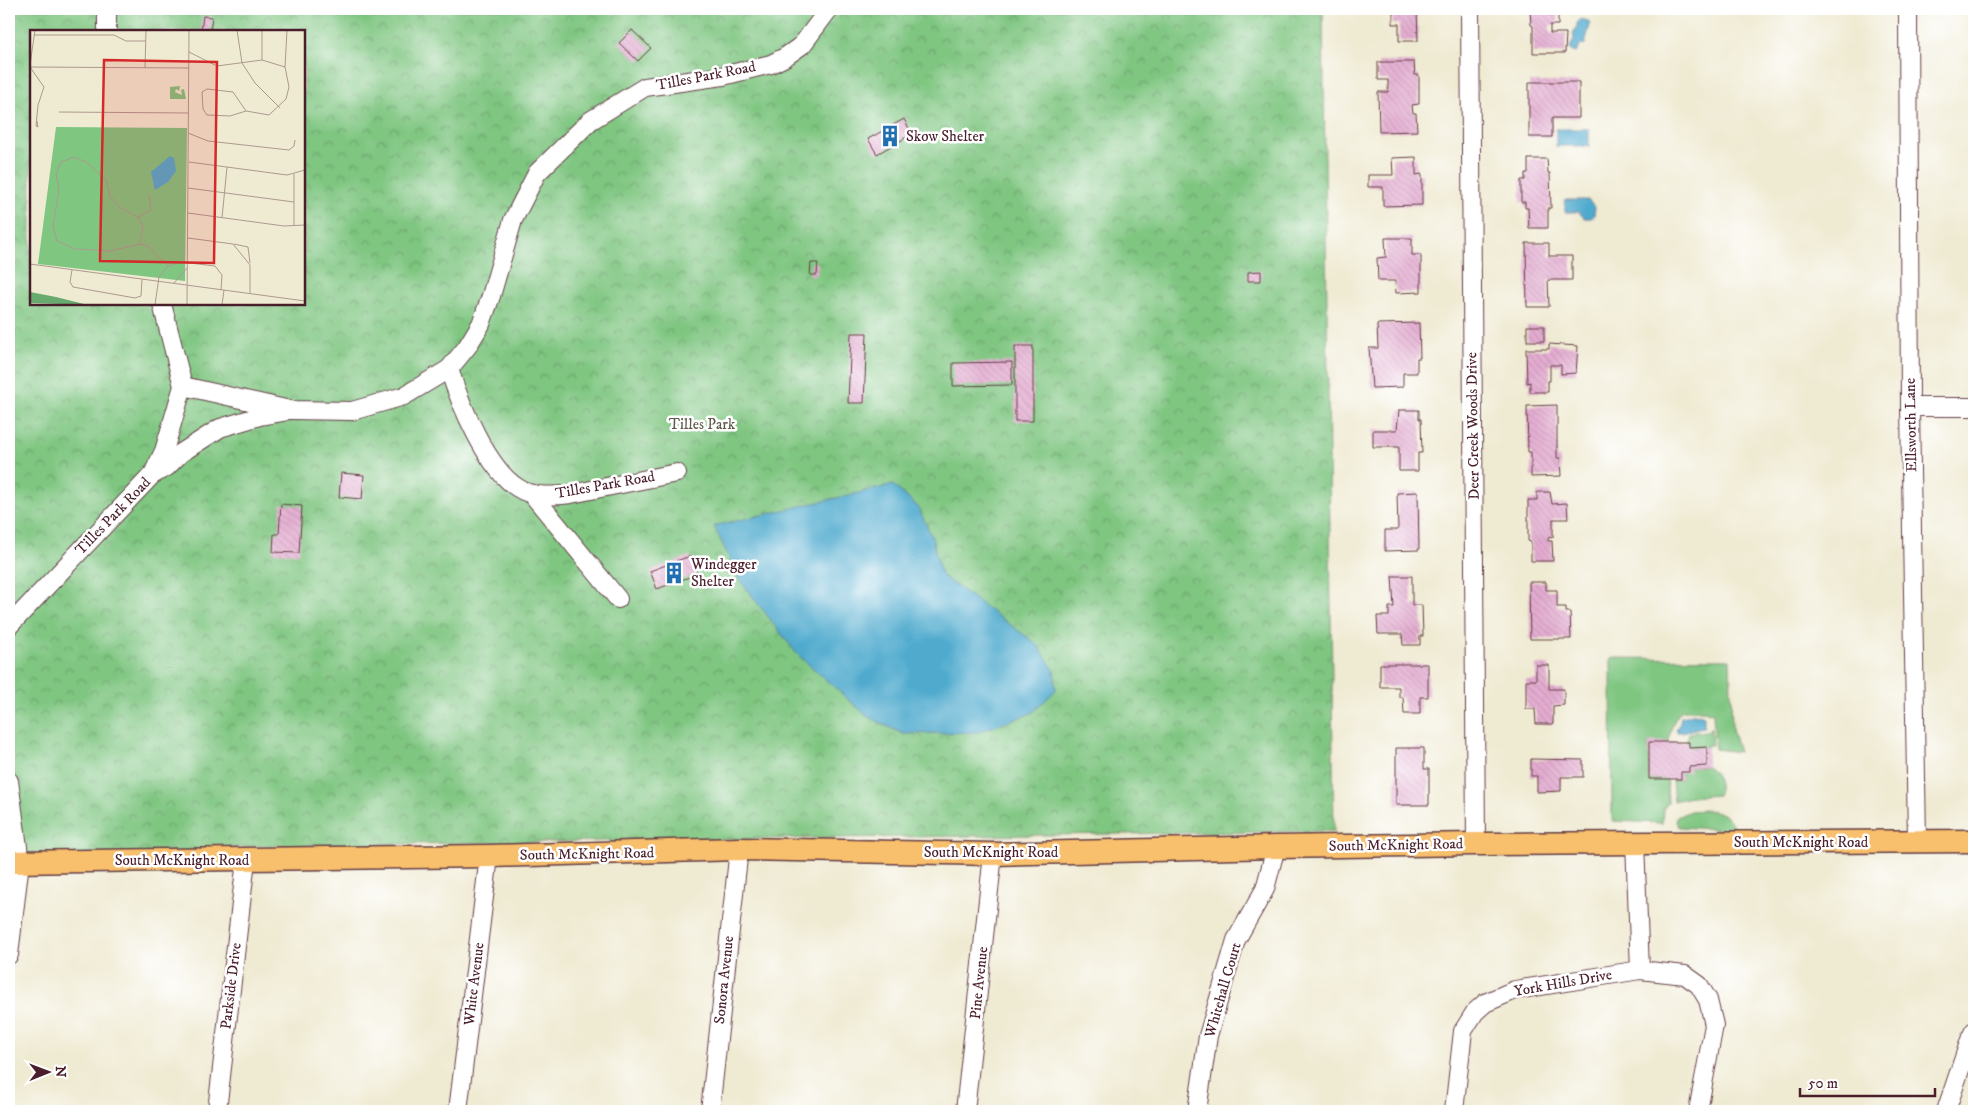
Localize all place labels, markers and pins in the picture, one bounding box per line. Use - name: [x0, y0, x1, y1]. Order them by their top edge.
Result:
- building icon: Skow Shelter: [877, 123, 903, 149]
- place label: Skow Shelter: [906, 127, 985, 146]
- place label: Windegger Shelter: [690, 555, 757, 591]
- building icon: Windegger Shelter: [661, 560, 687, 586]

